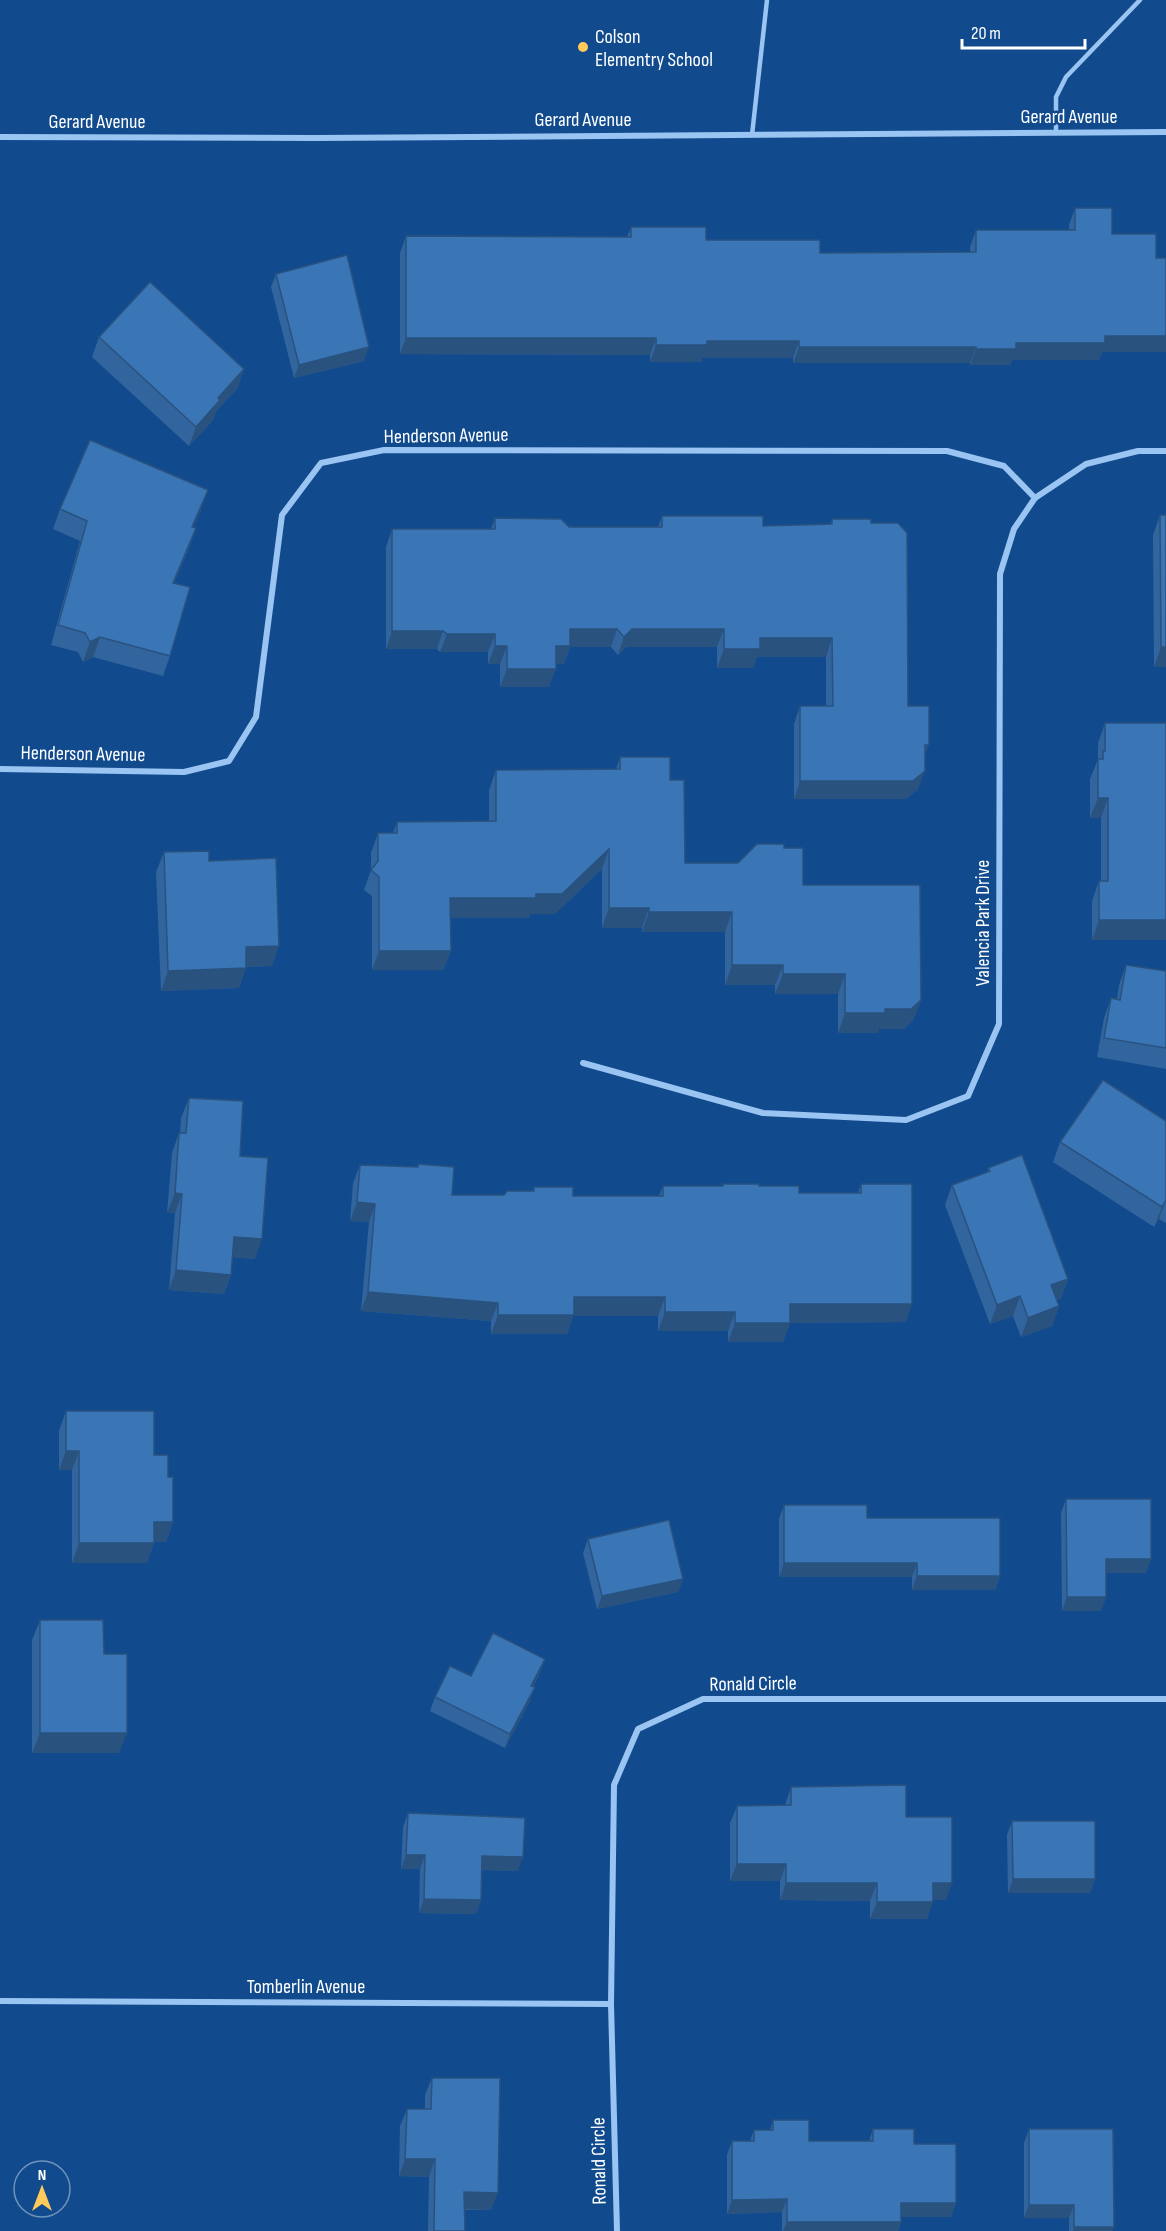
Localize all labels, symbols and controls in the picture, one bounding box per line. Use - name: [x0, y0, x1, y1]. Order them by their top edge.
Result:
- scale bar: [962, 12, 1085, 50]
- text: 20 m: [971, 23, 1001, 44]
- place label: Colson Elementry School: [595, 25, 713, 72]
- marker: Colson Elementry School: [576, 40, 590, 54]
- street label: Gerard Avenue: [1020, 105, 1118, 129]
- street label: Gerard Avenue: [534, 108, 632, 132]
- street label: Gerard Avenue: [48, 110, 146, 134]
- street label: Henderson Avenue: [383, 423, 509, 449]
- street label: Henderson Avenue: [20, 741, 146, 767]
- street label: Valencia Park Drive: [971, 860, 995, 986]
- street label: Ronald Circle: [709, 1671, 797, 1697]
- street label: Tomberlin Avenue: [247, 1975, 365, 1999]
- street label: Ronald Circle: [586, 2117, 612, 2205]
- north arrow: [12, 2159, 72, 2219]
- text: N: [38, 2166, 46, 2185]

